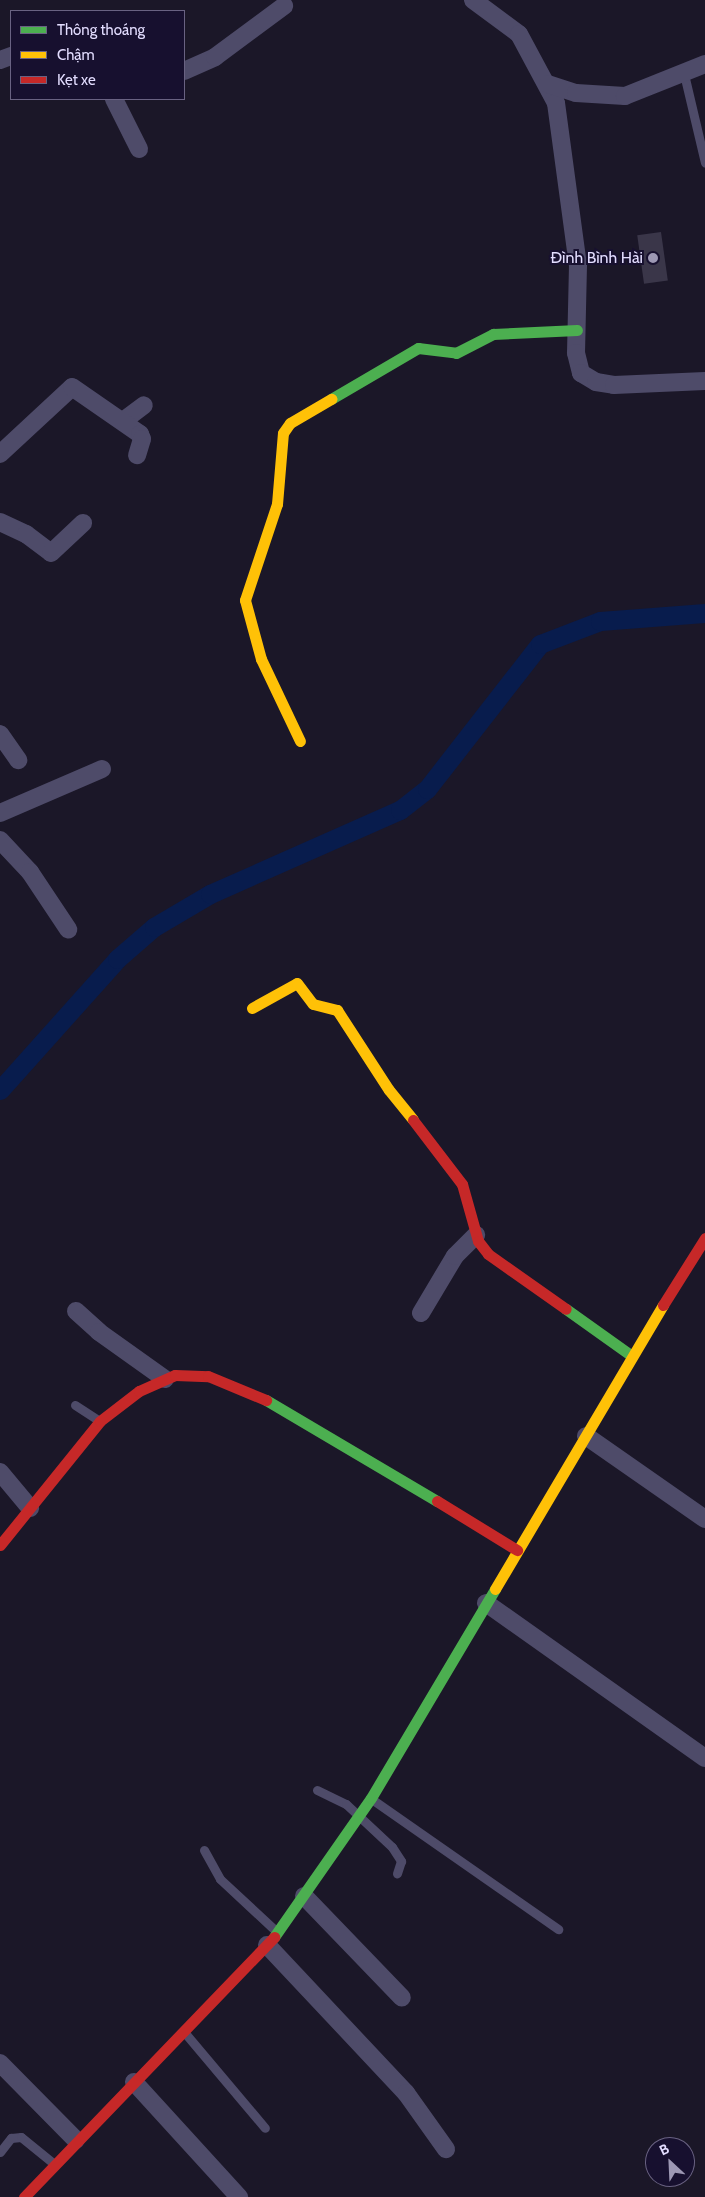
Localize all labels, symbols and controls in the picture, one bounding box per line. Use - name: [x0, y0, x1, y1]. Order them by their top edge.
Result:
- legend: [10, 10, 185, 100]
- text: Thông thoáng: [57, 21, 145, 39]
- text: Chậm: [57, 46, 95, 64]
- text: Kẹt xe: [57, 71, 96, 89]
- place label: Đình Bình Hài: [550, 248, 643, 268]
- marker: Đình Bình Hài: [647, 252, 659, 264]
- north arrow: [645, 2137, 695, 2187]
- text: B: [656, 2139, 672, 2159]

